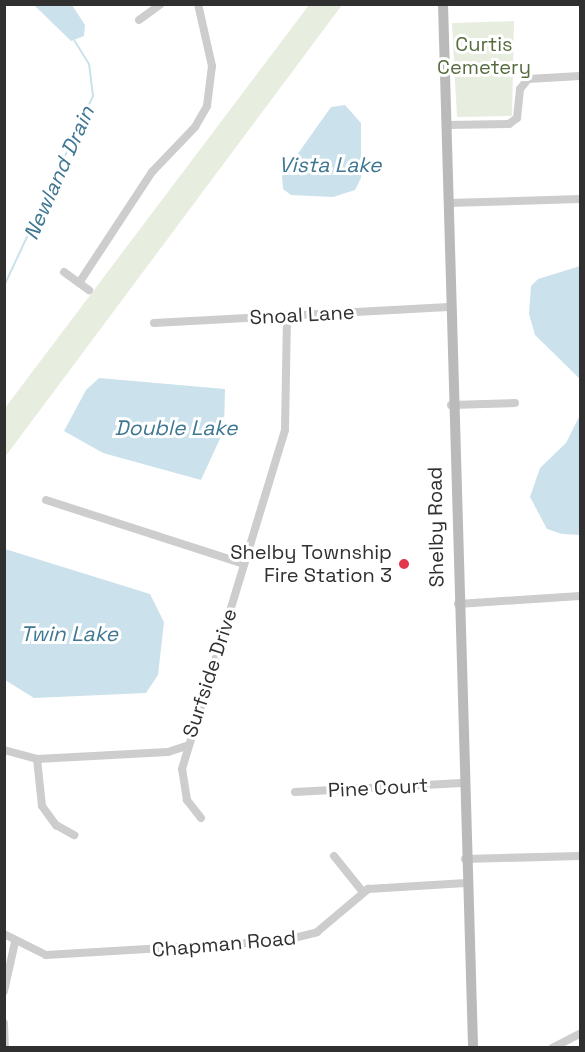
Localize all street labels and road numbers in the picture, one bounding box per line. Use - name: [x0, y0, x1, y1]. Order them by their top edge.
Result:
- street label: Snoal Lane: [249, 300, 355, 330]
- street label: Shelby Road: [423, 466, 449, 588]
- street label: Surfside Drive: [178, 606, 242, 740]
- street label: Pine Court: [327, 773, 429, 803]
- street label: Chapman Road: [151, 926, 297, 962]

